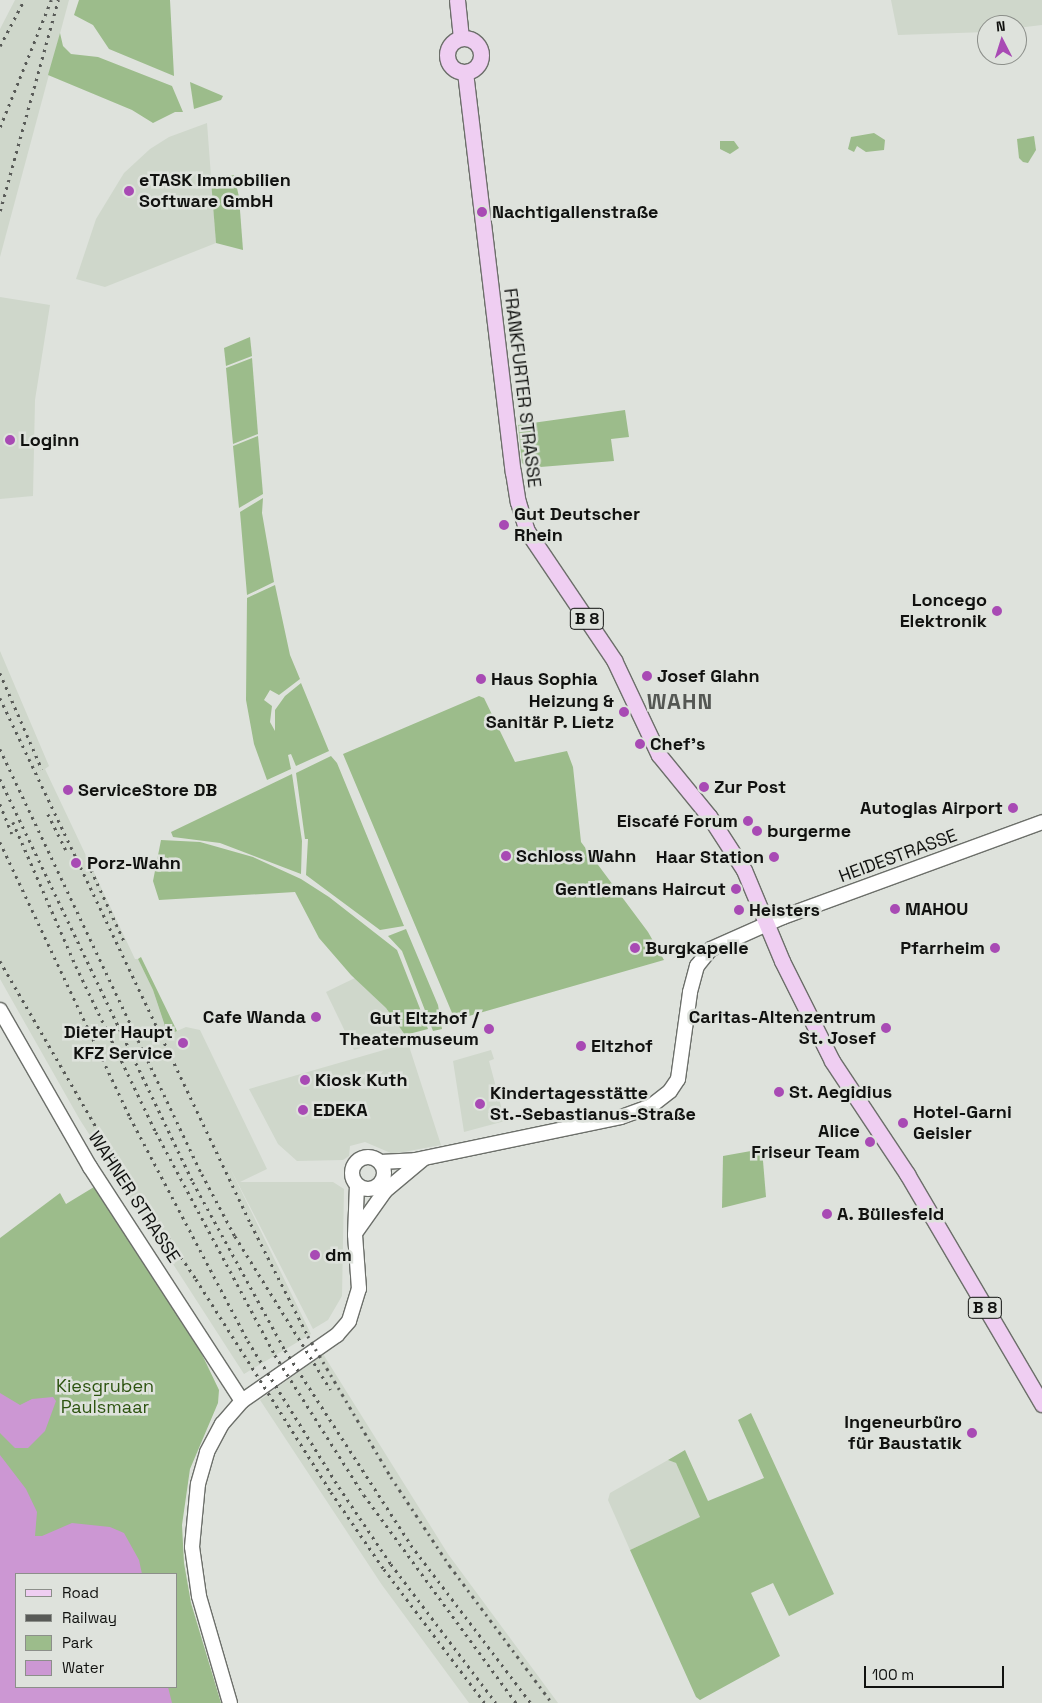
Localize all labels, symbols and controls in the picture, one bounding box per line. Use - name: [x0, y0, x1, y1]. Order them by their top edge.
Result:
- north arrow: [977, 15, 1027, 65]
- text: N: [995, 17, 1006, 35]
- place label: eTASK Immobilien Software GmbH: [139, 170, 291, 212]
- marker: eTASK Immobilien Software GmbH: [123, 185, 135, 197]
- place label: Nachtigallenstraße: [492, 201, 658, 223]
- marker: Nachtigallenstraße: [476, 206, 488, 218]
- street label: FRANKFURTER STRASSE: [499, 287, 545, 489]
- place label: Loginn: [20, 429, 79, 451]
- marker: Loginn: [4, 434, 16, 446]
- place label: Gut Deutscher Rhein: [514, 504, 640, 546]
- marker: Gut Deutscher Rhein: [498, 519, 510, 531]
- place label: Loncego Elektronik: [900, 590, 987, 632]
- marker: Loncego Elektronik: [991, 605, 1003, 617]
- road number: B 8: [570, 606, 604, 632]
- place label: Josef Glahn: [657, 665, 760, 687]
- place label: Haus Sophia: [491, 668, 598, 690]
- marker: Josef Glahn: [641, 670, 653, 682]
- marker: Haus Sophia: [475, 673, 487, 685]
- district label: WAHN: [646, 689, 714, 715]
- place label: Heizung & Sanitär P. Lietz: [485, 691, 614, 734]
- marker: Heizung & Sanitär P. Lietz: [618, 706, 630, 718]
- place label: Chef's: [650, 733, 705, 755]
- marker: Chef's: [634, 738, 646, 750]
- place label: Zur Post: [714, 776, 786, 798]
- place label: ServiceStore DB: [78, 779, 217, 801]
- marker: Zur Post: [698, 781, 710, 793]
- marker: ServiceStore DB: [62, 784, 74, 796]
- place label: Autoglas Airport: [860, 797, 1003, 819]
- marker: Autoglas Airport: [1007, 802, 1019, 814]
- place label: Eiscafé Forum: [617, 810, 738, 832]
- marker: Eiscafé Forum: [742, 815, 754, 827]
- place label: burgerme: [767, 820, 851, 842]
- marker: burgerme: [751, 825, 763, 837]
- street label: HEIDESTRASSE: [836, 825, 960, 887]
- place label: Schloss Wahn: [516, 845, 636, 867]
- place label: Haar Station: [656, 846, 764, 868]
- marker: Schloss Wahn: [500, 850, 512, 862]
- marker: Haar Station: [768, 851, 780, 863]
- place label: Porz-Wahn: [87, 852, 181, 874]
- marker: Porz-Wahn: [69, 856, 83, 870]
- place label: Gentlemans Haircut: [555, 878, 726, 900]
- marker: Gentlemans Haircut: [730, 883, 742, 895]
- place label: MAHOU: [905, 898, 968, 920]
- place label: Heisters: [749, 899, 820, 921]
- marker: MAHOU: [889, 903, 901, 915]
- marker: Heisters: [733, 904, 745, 916]
- place label: Burgkapelle: [645, 937, 749, 959]
- place label: Pfarrheim: [900, 937, 985, 959]
- marker: Burgkapelle: [629, 942, 641, 954]
- marker: Pfarrheim: [989, 942, 1001, 954]
- place label: Cafe Wanda: [203, 1006, 306, 1028]
- place label: Caritas-Altenzentrum St. Josef: [689, 1007, 876, 1050]
- place label: Gut Eltzhof / Theatermuseum: [339, 1008, 479, 1050]
- marker: Cafe Wanda: [310, 1011, 322, 1023]
- place label: Dieter Haupt KFZ Service: [64, 1022, 173, 1064]
- marker: Caritas-Altenzentrum St. Josef: [880, 1022, 892, 1034]
- marker: Gut Eltzhof / Theatermuseum: [483, 1023, 495, 1035]
- place label: Eltzhof: [591, 1035, 653, 1057]
- marker: Dieter Haupt KFZ Service: [177, 1037, 189, 1049]
- marker: Eltzhof: [575, 1040, 587, 1052]
- place label: Kiosk Kuth: [315, 1069, 408, 1091]
- marker: Kiosk Kuth: [299, 1074, 311, 1086]
- place label: St. Aegidius: [789, 1081, 893, 1103]
- place label: Kindertagesstätte St.-Sebastianus-Straße: [490, 1083, 696, 1126]
- marker: St. Aegidius: [773, 1086, 785, 1098]
- marker: Kindertagesstätte St.-Sebastianus-Straße: [474, 1098, 486, 1110]
- place label: EDEKA: [313, 1099, 368, 1121]
- place label: Hotel-Garni Geisler: [913, 1102, 1012, 1144]
- marker: EDEKA: [297, 1104, 309, 1116]
- marker: Hotel-Garni Geisler: [897, 1117, 909, 1129]
- place label: Alice Friseur Team: [751, 1121, 860, 1164]
- street label: WAHNER STRASSE: [83, 1127, 185, 1267]
- marker: Alice Friseur Team: [864, 1136, 876, 1148]
- place label: A. Büllesfeld: [837, 1203, 945, 1225]
- marker: A. Büllesfeld: [821, 1208, 833, 1220]
- place label: dm: [325, 1244, 352, 1266]
- marker: dm: [309, 1249, 321, 1261]
- road number: B 8: [968, 1295, 1002, 1322]
- park label: Kiesgruben Paulsmaar: [56, 1376, 154, 1418]
- place label: Ingeneurbüro für Baustatik: [844, 1412, 962, 1455]
- marker: Ingeneurbüro für Baustatik: [966, 1427, 978, 1439]
- legend: [15, 1573, 178, 1688]
- text: Road: [62, 1583, 99, 1602]
- text: Railway: [62, 1608, 117, 1627]
- text: Park: [62, 1633, 93, 1652]
- scale bar: [867, 1656, 1007, 1688]
- text: Water: [62, 1658, 104, 1677]
- text: 100 m: [872, 1665, 914, 1684]

